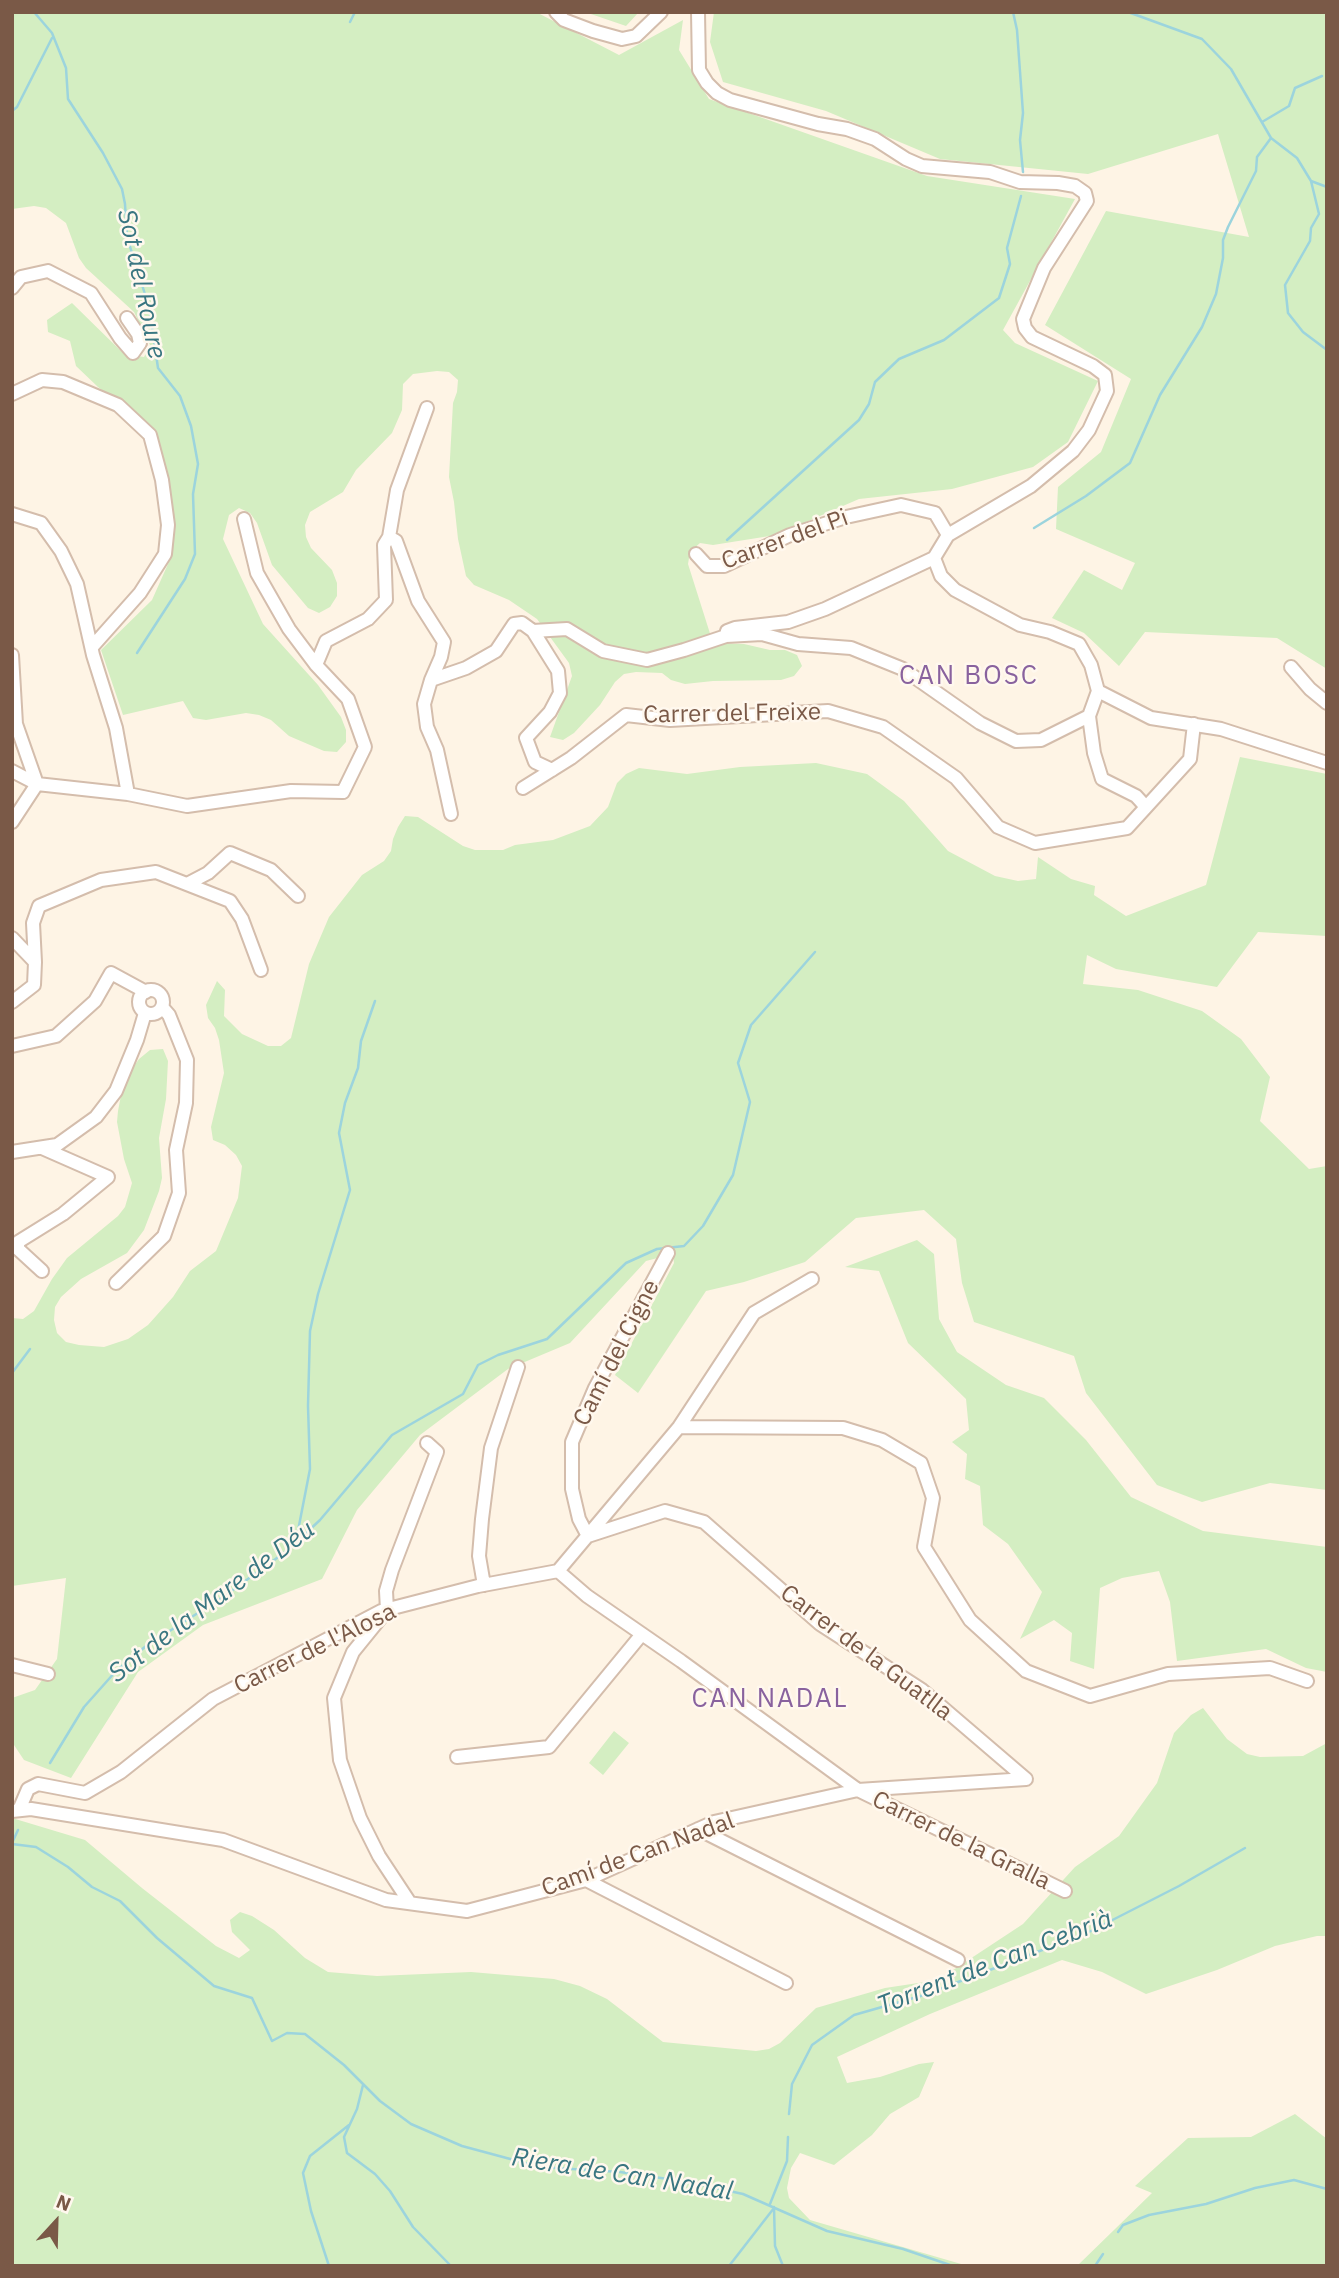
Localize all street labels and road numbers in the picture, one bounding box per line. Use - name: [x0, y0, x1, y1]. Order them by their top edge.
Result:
- street label: Carrer del Pi: [718, 504, 852, 576]
- street label: Carrer del Freixe: [643, 698, 821, 730]
- street label: Camí del Cigne: [568, 1275, 666, 1431]
- street label: Carrer de la Guatlla: [774, 1579, 958, 1727]
- street label: Carrer de l'Alosa: [229, 1597, 401, 1701]
- street label: Carrer de la Gralla: [867, 1785, 1055, 1897]
- street label: Camí de Can Nadal: [538, 1807, 738, 1903]

